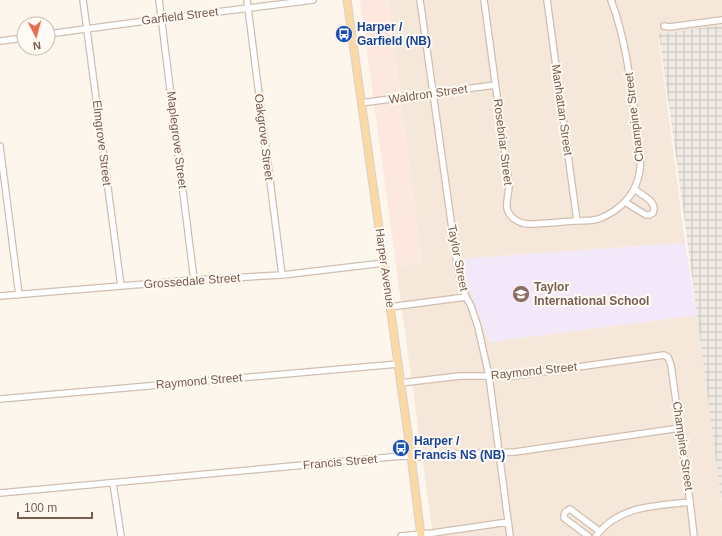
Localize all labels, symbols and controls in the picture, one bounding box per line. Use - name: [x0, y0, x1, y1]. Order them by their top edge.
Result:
- street label: Garfield Street: [141, 4, 220, 28]
- north arrow: [16, 16, 56, 56]
- place label: Harper / Garfield (NB): [357, 20, 431, 48]
- bus stop icon: Harper / Garfield (NB): [334, 24, 354, 44]
- text: N: [32, 40, 42, 52]
- street label: Manhattan Street: [549, 63, 575, 157]
- street label: Champine Street: [621, 71, 646, 163]
- street label: Waldron Street: [388, 81, 469, 106]
- street label: Maplegrove Street: [164, 90, 190, 190]
- street label: Oakgrove Street: [252, 93, 276, 182]
- street label: Rosebriar Street: [491, 98, 515, 187]
- street label: Elmgrove Street: [90, 99, 114, 187]
- street label: Taylor Street: [445, 224, 471, 293]
- street label: Harper Avenue: [373, 227, 398, 309]
- street label: Grossedale Street: [143, 271, 241, 291]
- place label: Taylor International School: [534, 280, 649, 308]
- school or university icon: Taylor International School: [511, 284, 531, 304]
- street label: Raymond Street: [490, 359, 579, 382]
- street label: Raymond Street: [155, 370, 243, 392]
- street label: Champine Street: [670, 400, 696, 492]
- place label: Harper / Francis NS (NB): [414, 434, 505, 462]
- bus stop icon: Harper / Francis NS (NB): [391, 438, 411, 458]
- street label: Francis Street: [302, 452, 378, 472]
- scale bar: [18, 494, 92, 520]
- text: 100 m: [24, 501, 57, 515]

